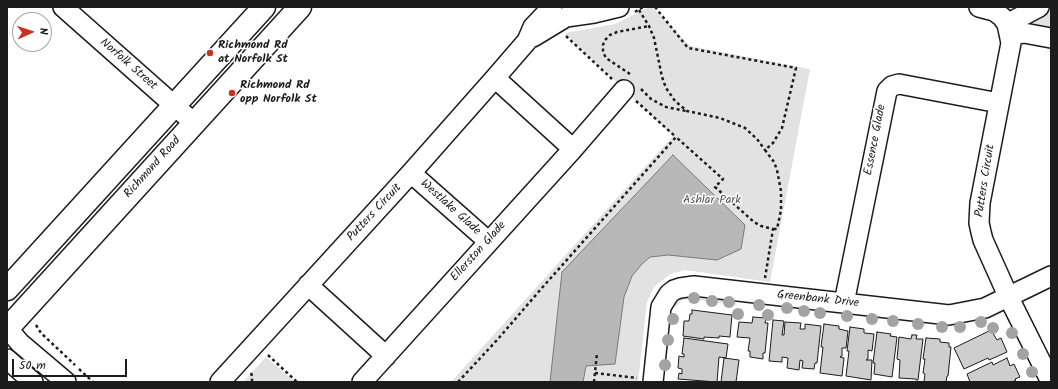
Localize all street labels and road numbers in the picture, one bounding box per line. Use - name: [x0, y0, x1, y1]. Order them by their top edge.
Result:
- street label: Norfolk Street: [96, 36, 160, 94]
- street label: Essence Glade: [862, 103, 890, 177]
- street label: Richmond Road: [122, 134, 184, 202]
- street label: Putters Circuit: [973, 144, 999, 218]
- street label: Westlake Glade: [417, 177, 483, 239]
- street label: Putters Circuit: [345, 181, 405, 245]
- street label: Ellerston Glade: [448, 219, 510, 285]
- street label: Greenbank Drive: [776, 289, 860, 311]

